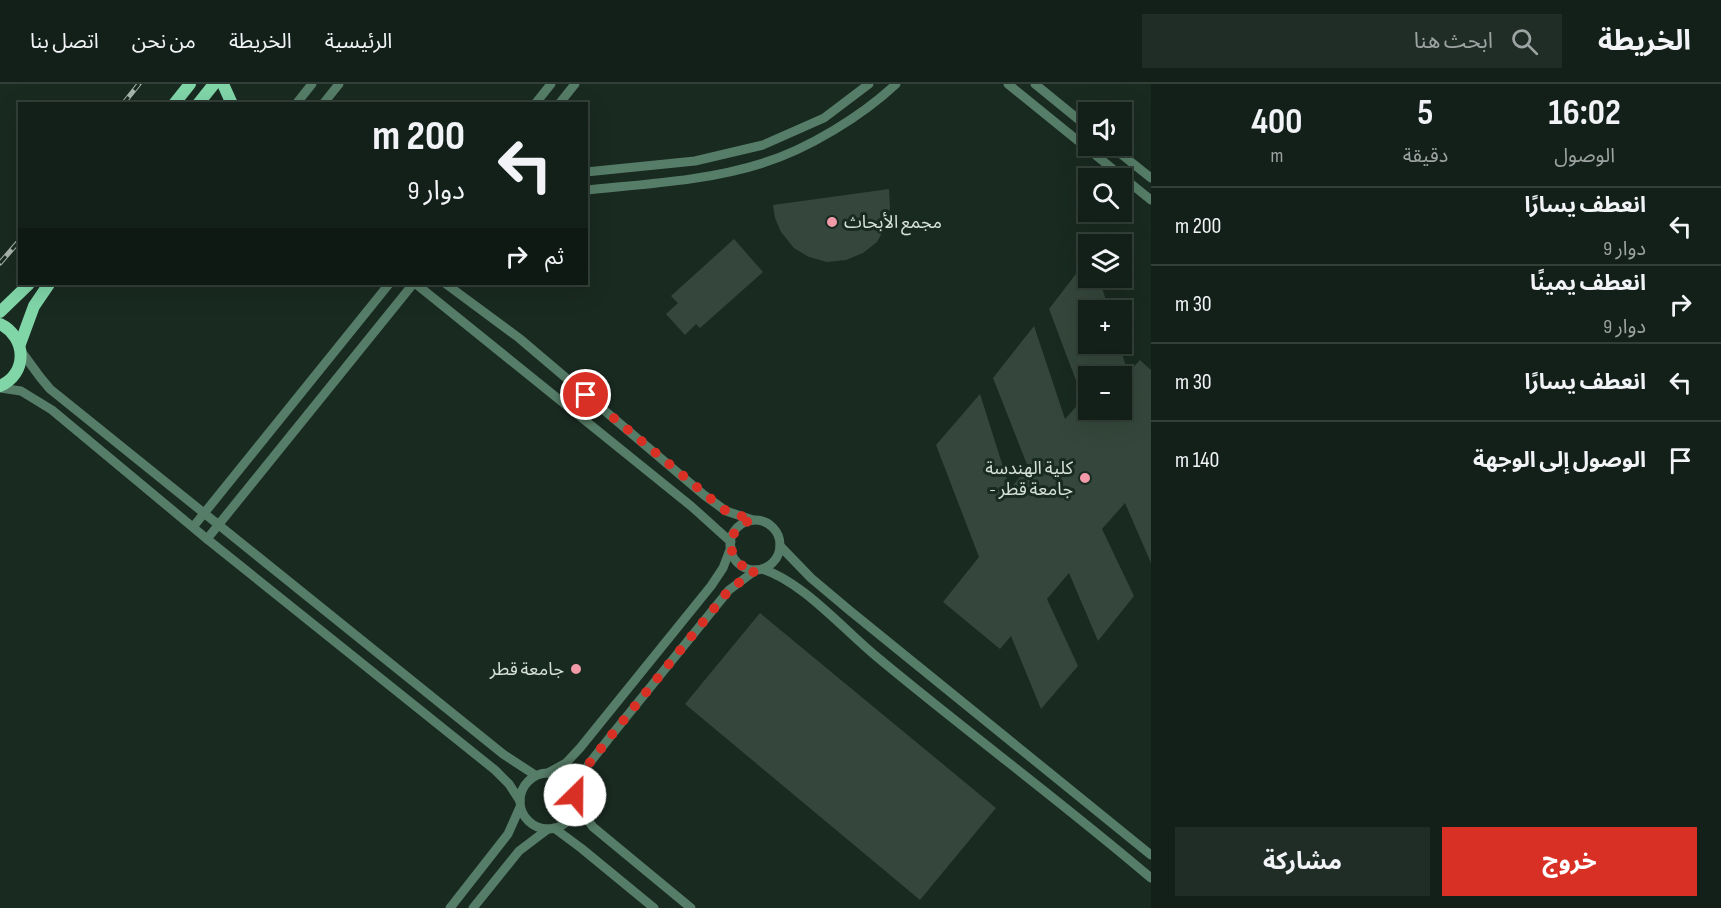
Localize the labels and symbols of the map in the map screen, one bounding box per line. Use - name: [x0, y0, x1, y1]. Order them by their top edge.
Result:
- place label: مجمع الأبحاث: [844, 212, 942, 236]
- marker: مجمع الأبحاث: [825, 215, 839, 229]
- pin: [560, 369, 611, 420]
- place label: كلية الهندسة - جامعة قطر: [985, 458, 1074, 500]
- marker: كلية الهندسة - جامعة قطر: [1078, 471, 1092, 485]
- place label: جامعة قطر: [489, 659, 564, 680]
- marker: جامعة قطر: [569, 662, 583, 676]
- position arrow: [543, 763, 607, 827]

